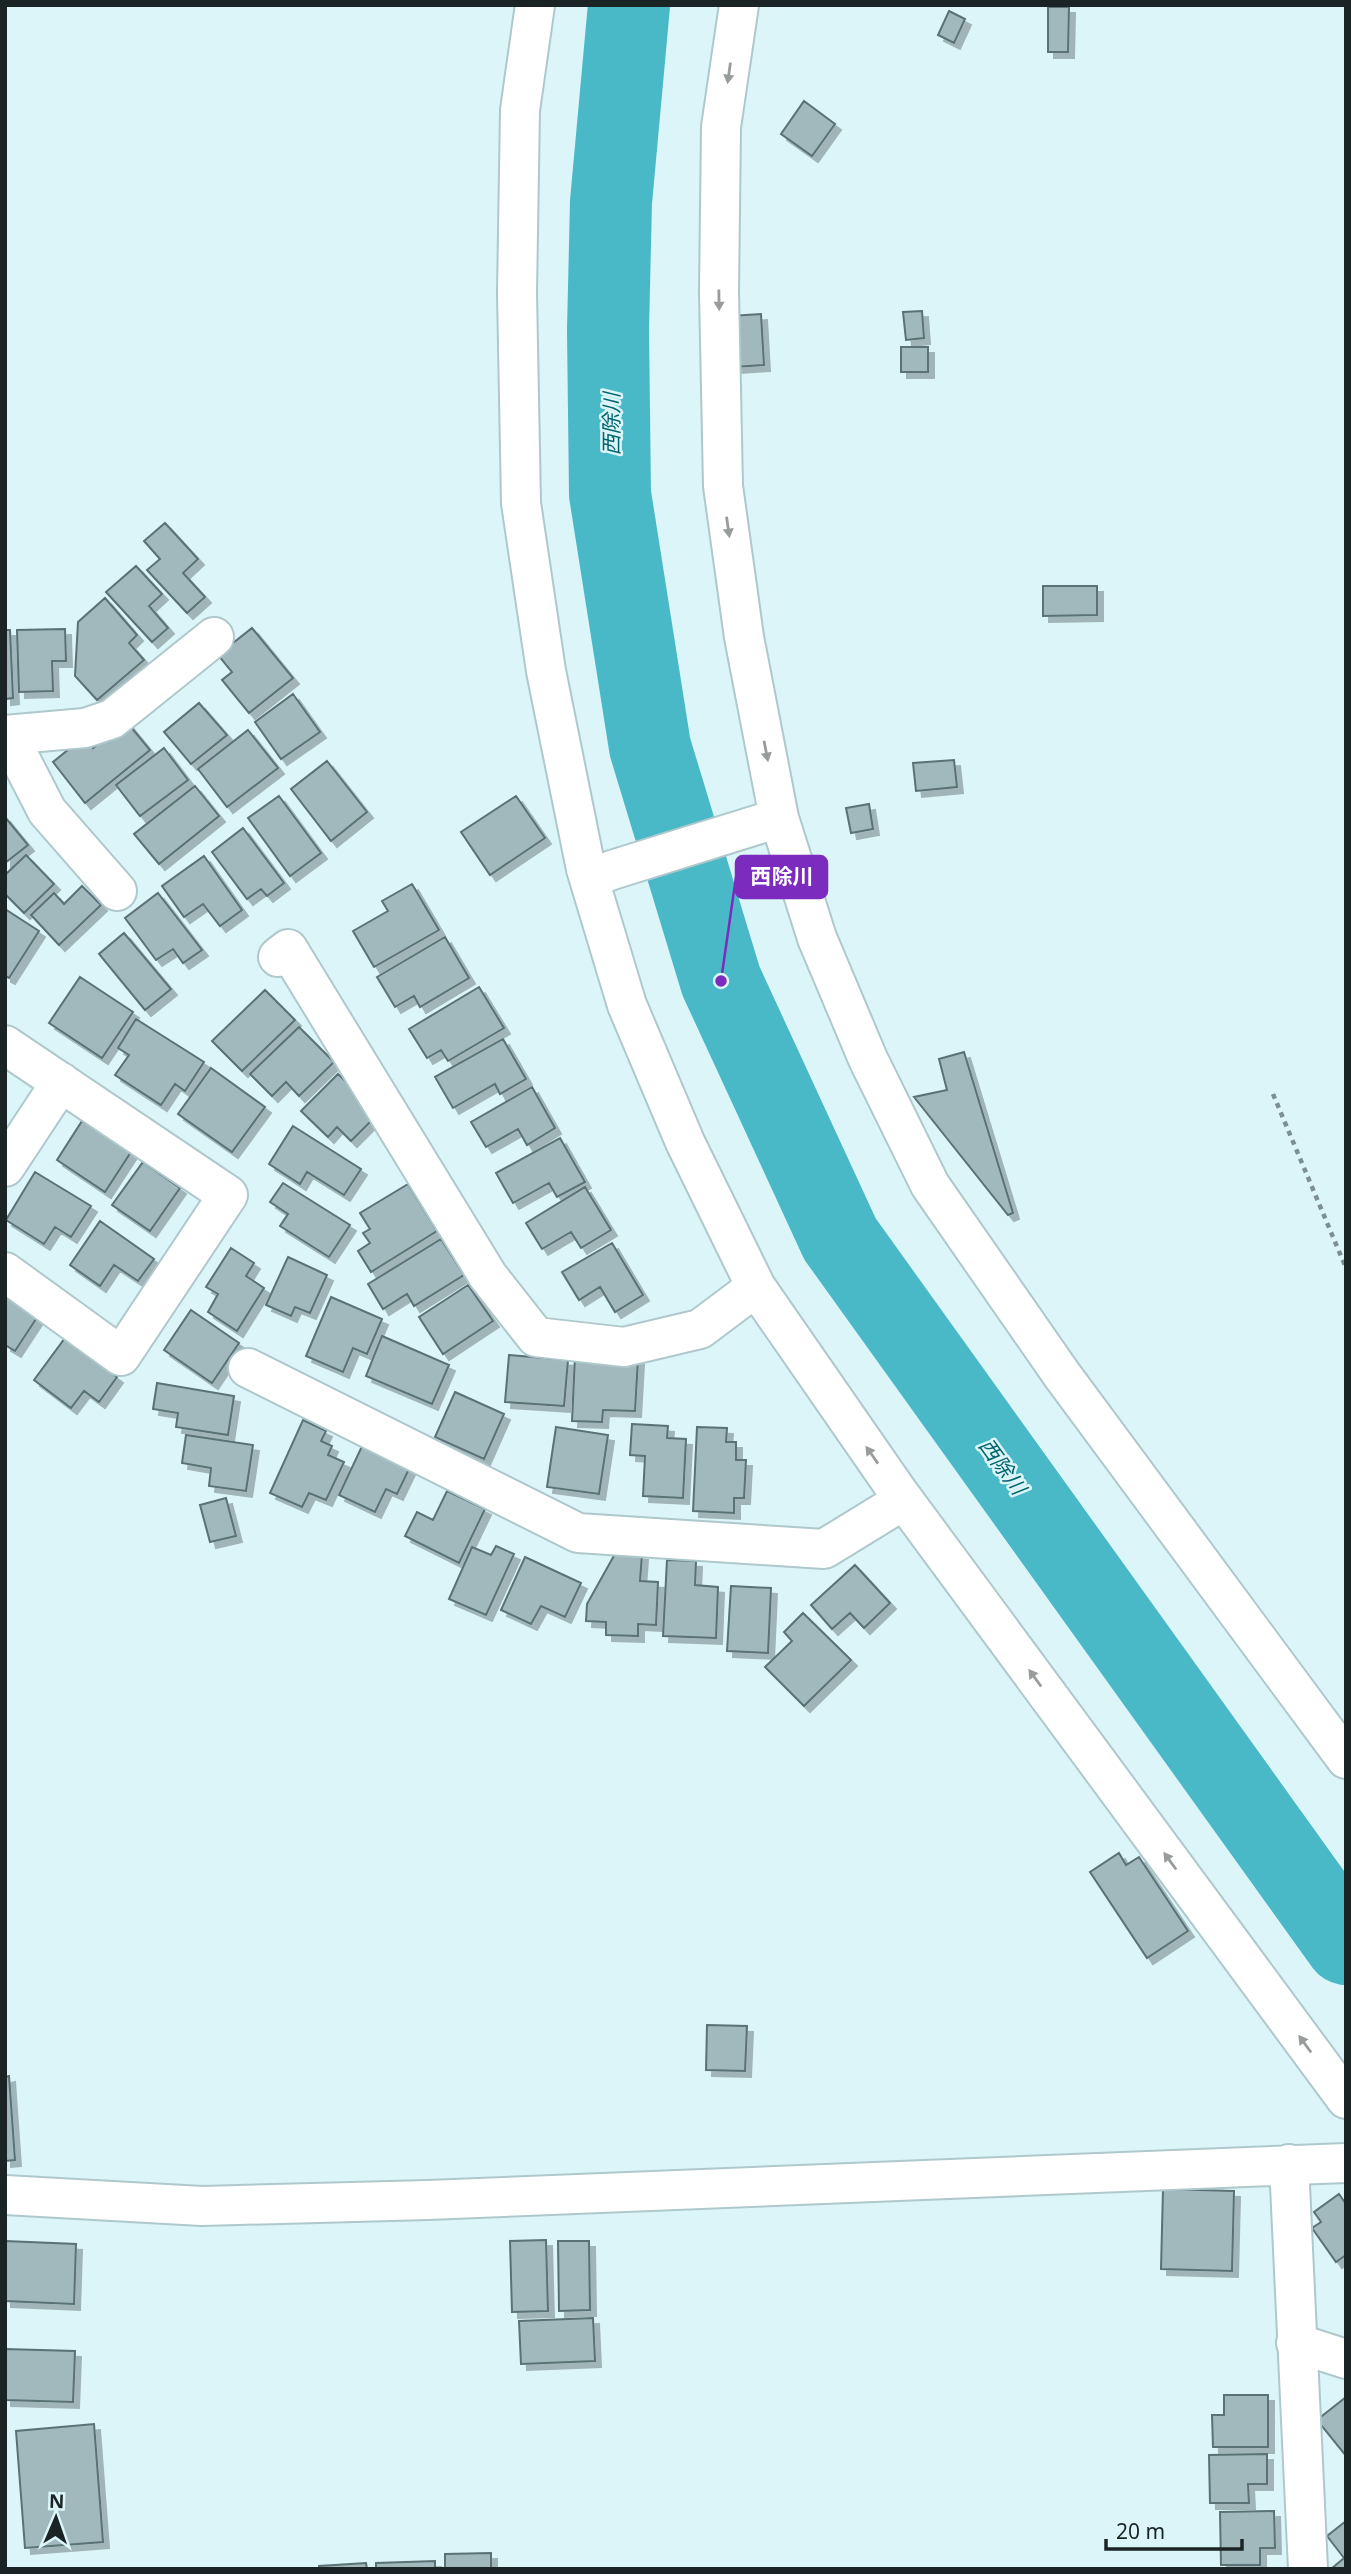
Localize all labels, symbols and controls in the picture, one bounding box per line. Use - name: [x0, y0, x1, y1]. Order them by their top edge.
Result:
- one-way arrow: [723, 62, 734, 84]
- one-way arrow: [713, 289, 725, 311]
- water label: 西除川: [597, 391, 625, 456]
- one-way arrow: [723, 516, 734, 538]
- one-way arrow: [761, 740, 772, 762]
- callout: 西除川: [736, 856, 827, 898]
- text: 西除川: [751, 862, 814, 890]
- water label: 西除川: [973, 1432, 1034, 1501]
- one-way arrow: [865, 1446, 879, 1464]
- one-way arrow: [1029, 1669, 1043, 1687]
- one-way arrow: [1164, 1852, 1178, 1870]
- one-way arrow: [1299, 2035, 1313, 2053]
- north arrow: [21, 2483, 91, 2553]
- text: N: [48, 2488, 65, 2514]
- scale bar: [1106, 2508, 1242, 2552]
- text: 20 m: [1116, 2517, 1165, 2545]

